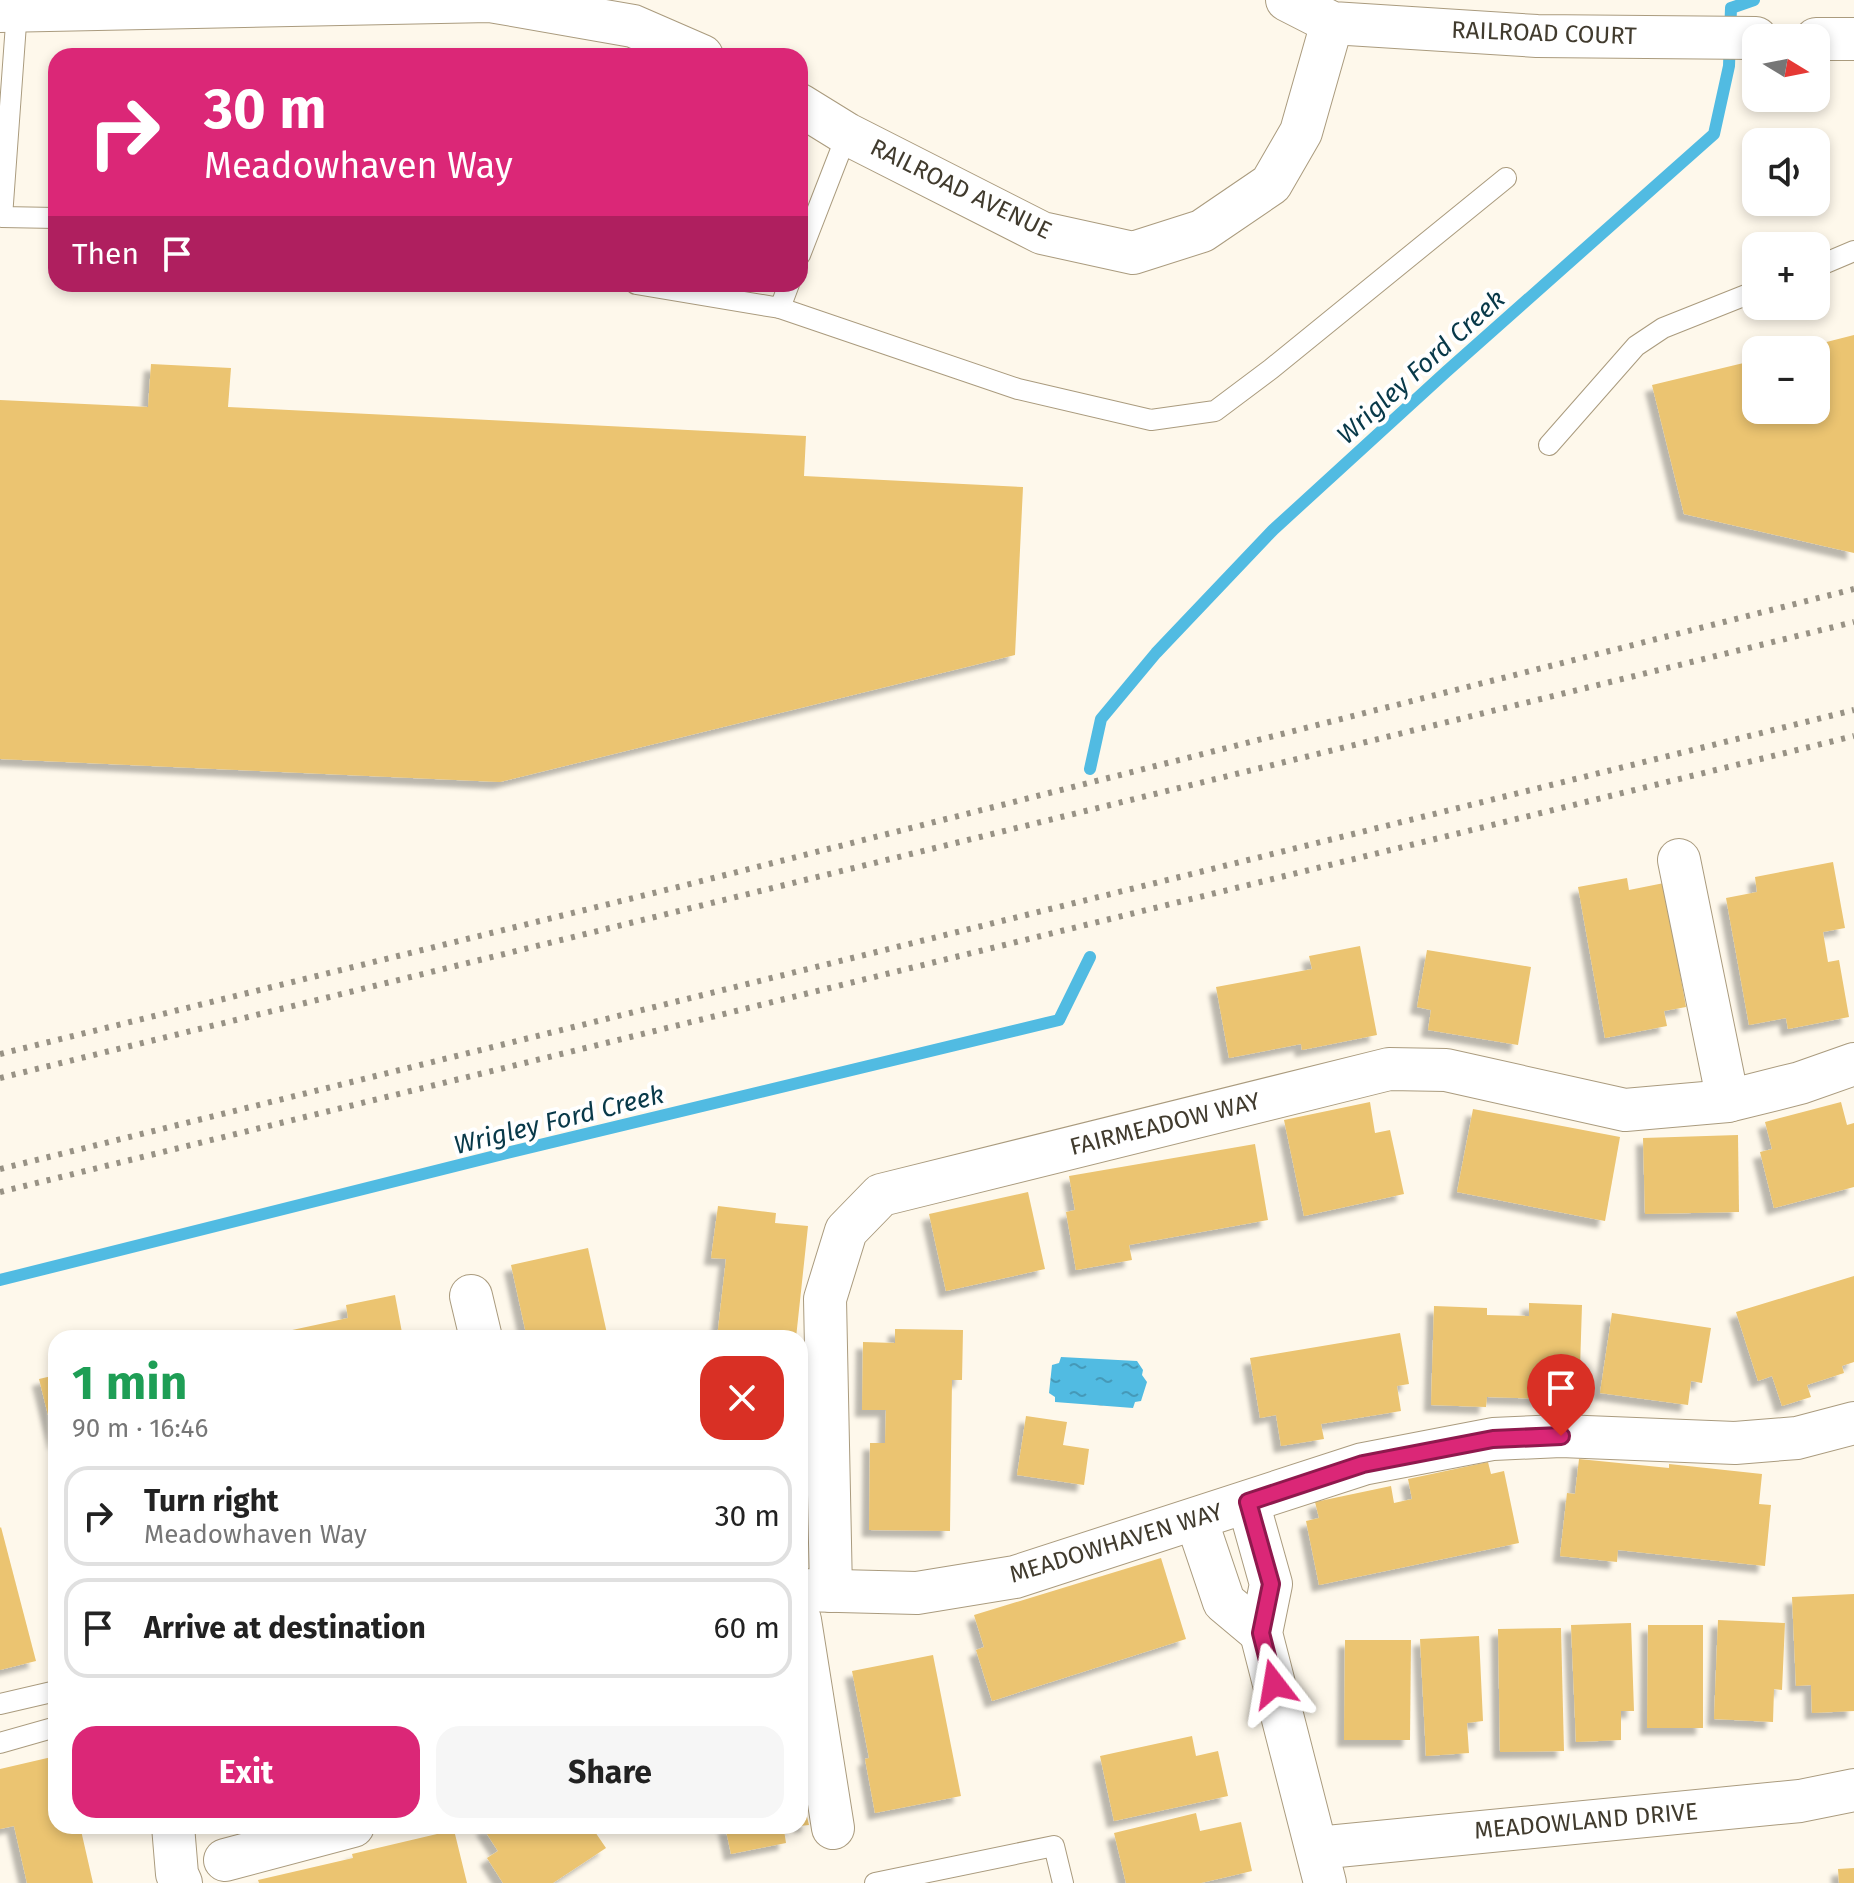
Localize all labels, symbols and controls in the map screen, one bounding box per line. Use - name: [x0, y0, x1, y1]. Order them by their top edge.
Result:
- street label: RAILROAD COURT: [1451, 16, 1638, 50]
- north arrow: [1742, 24, 1830, 112]
- map controls: [1742, 24, 1830, 424]
- text: 30 m: [204, 76, 326, 143]
- icon: right: [72, 80, 176, 184]
- button: sound: [1742, 128, 1830, 216]
- street label: RAILROAD AVENUE: [866, 133, 1056, 245]
- text: Meadowhaven Way: [204, 144, 513, 188]
- icon: arrive: [155, 232, 199, 276]
- button: +: [1742, 232, 1830, 320]
- text: Then: [72, 236, 139, 272]
- water label: Wrigley Ford Creek: [1331, 283, 1511, 451]
- button: −: [1742, 336, 1830, 424]
- water label: Wrigley Ford Creek: [451, 1079, 667, 1161]
- street label: FAIRMEADOW WAY: [1067, 1087, 1264, 1161]
- text: 1 min: [72, 1354, 187, 1412]
- pin: [1527, 1354, 1595, 1436]
- button: close: [700, 1356, 784, 1440]
- icon: arrive: [1539, 1366, 1583, 1410]
- text: 90 m · 16:46: [72, 1413, 208, 1444]
- text: Turn right: [144, 1483, 279, 1519]
- icon: right: [76, 1494, 120, 1538]
- street label: MEADOWHAVEN WAY: [1006, 1497, 1227, 1589]
- text: 30 m: [715, 1498, 780, 1534]
- text: Meadowhaven Way: [144, 1519, 367, 1550]
- icon: arrive: [76, 1606, 120, 1650]
- text: Arrive at destination: [144, 1610, 426, 1646]
- text: 60 m: [714, 1610, 780, 1646]
- position arrow: [1232, 1642, 1316, 1726]
- button: Exit: [72, 1726, 420, 1818]
- button: Share: [436, 1726, 784, 1818]
- street label: MEADOWLAND DRIVE: [1473, 1797, 1699, 1845]

